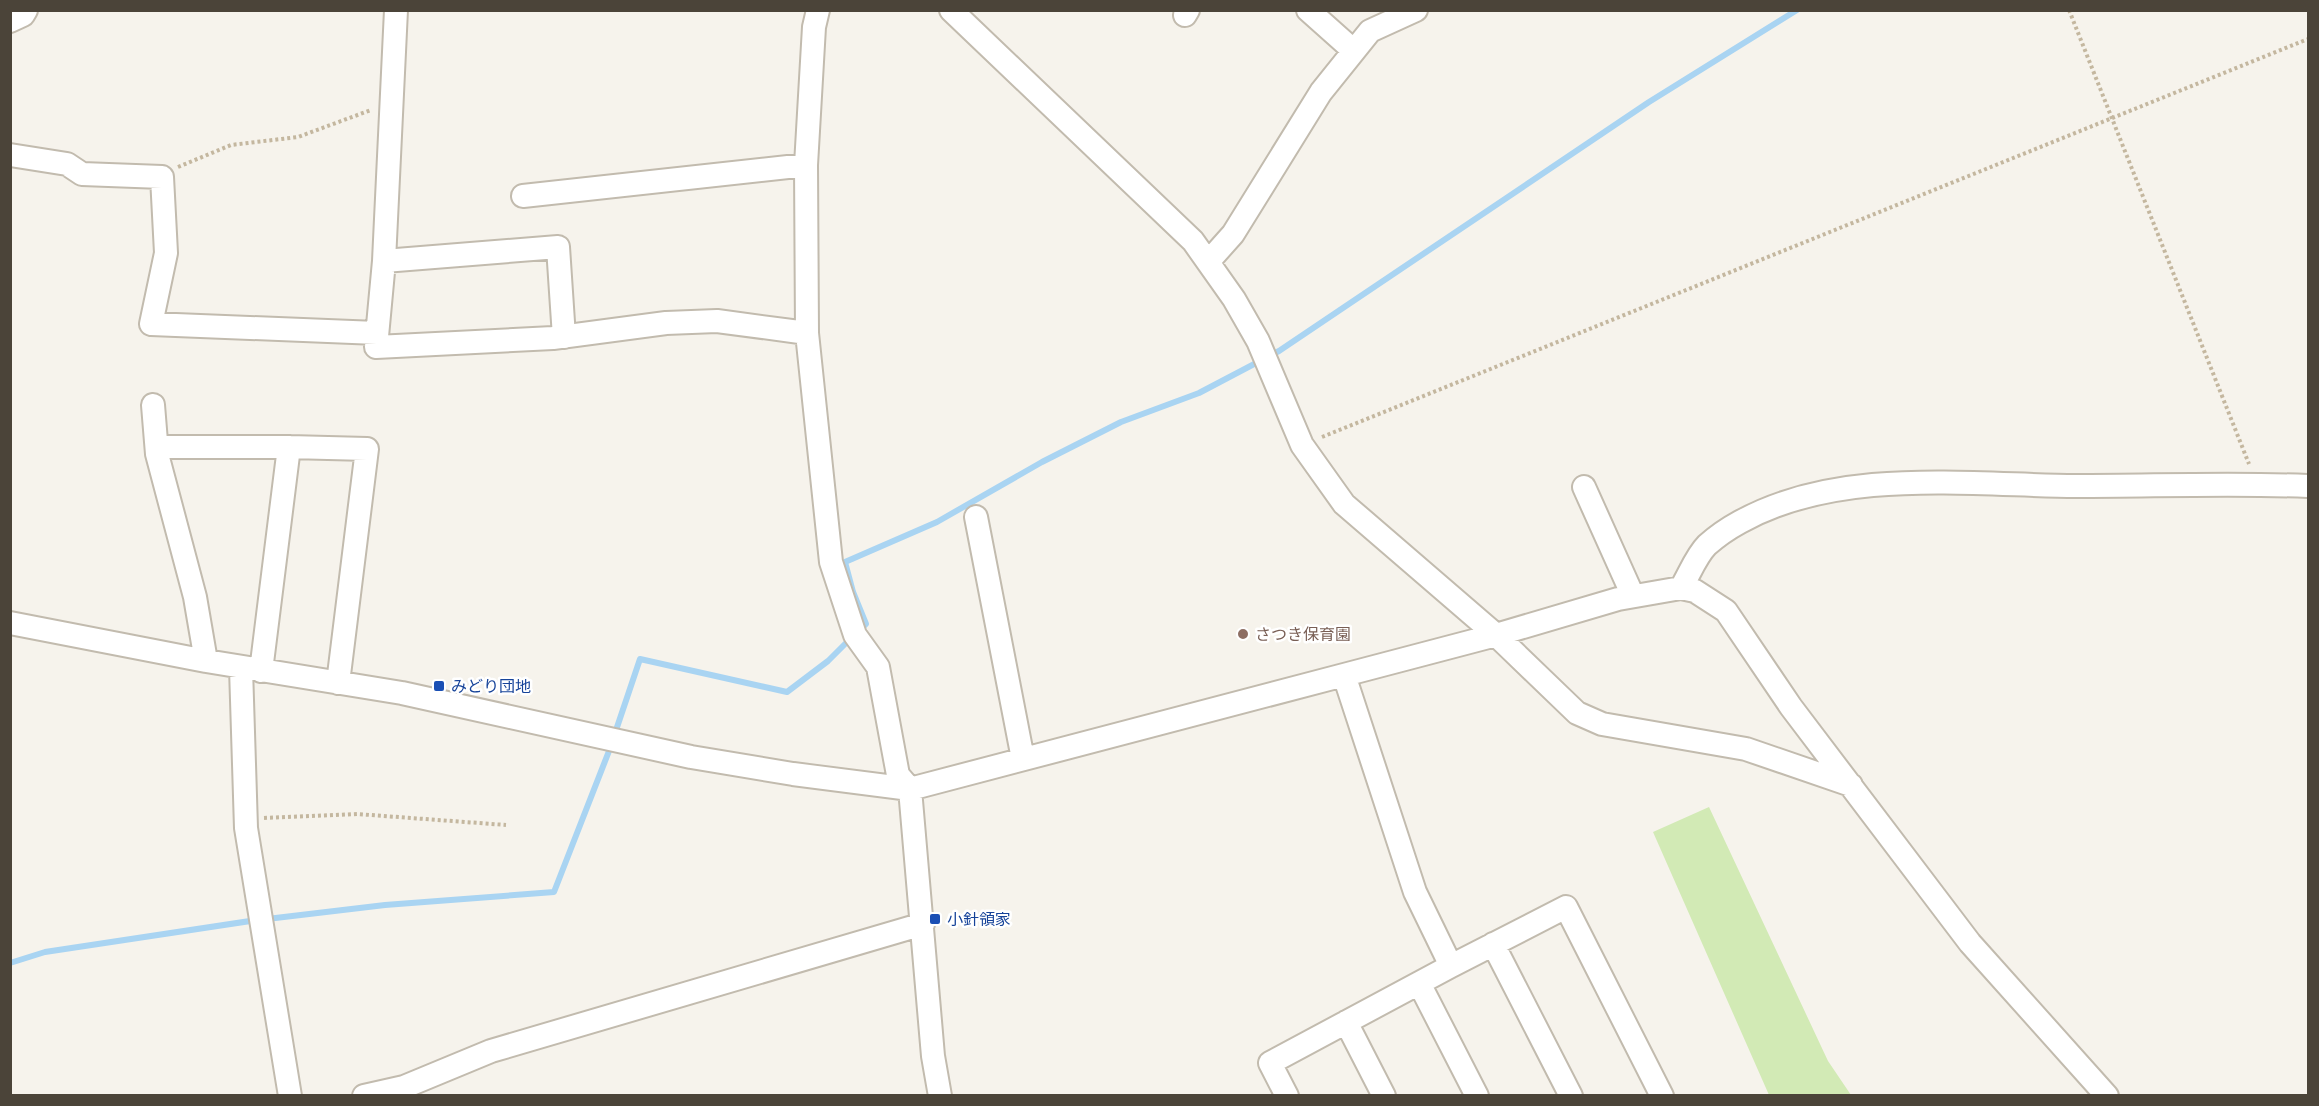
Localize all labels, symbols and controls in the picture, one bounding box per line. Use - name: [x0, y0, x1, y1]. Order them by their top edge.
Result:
- place label: さつき保育園: [1255, 625, 1351, 644]
- marker: さつき保育園: [1236, 627, 1250, 641]
- place label: みどり団地: [451, 677, 531, 696]
- marker: みどり団地: [432, 679, 446, 693]
- place label: 小針領家: [947, 910, 1011, 929]
- marker: 小針領家: [928, 912, 942, 926]

